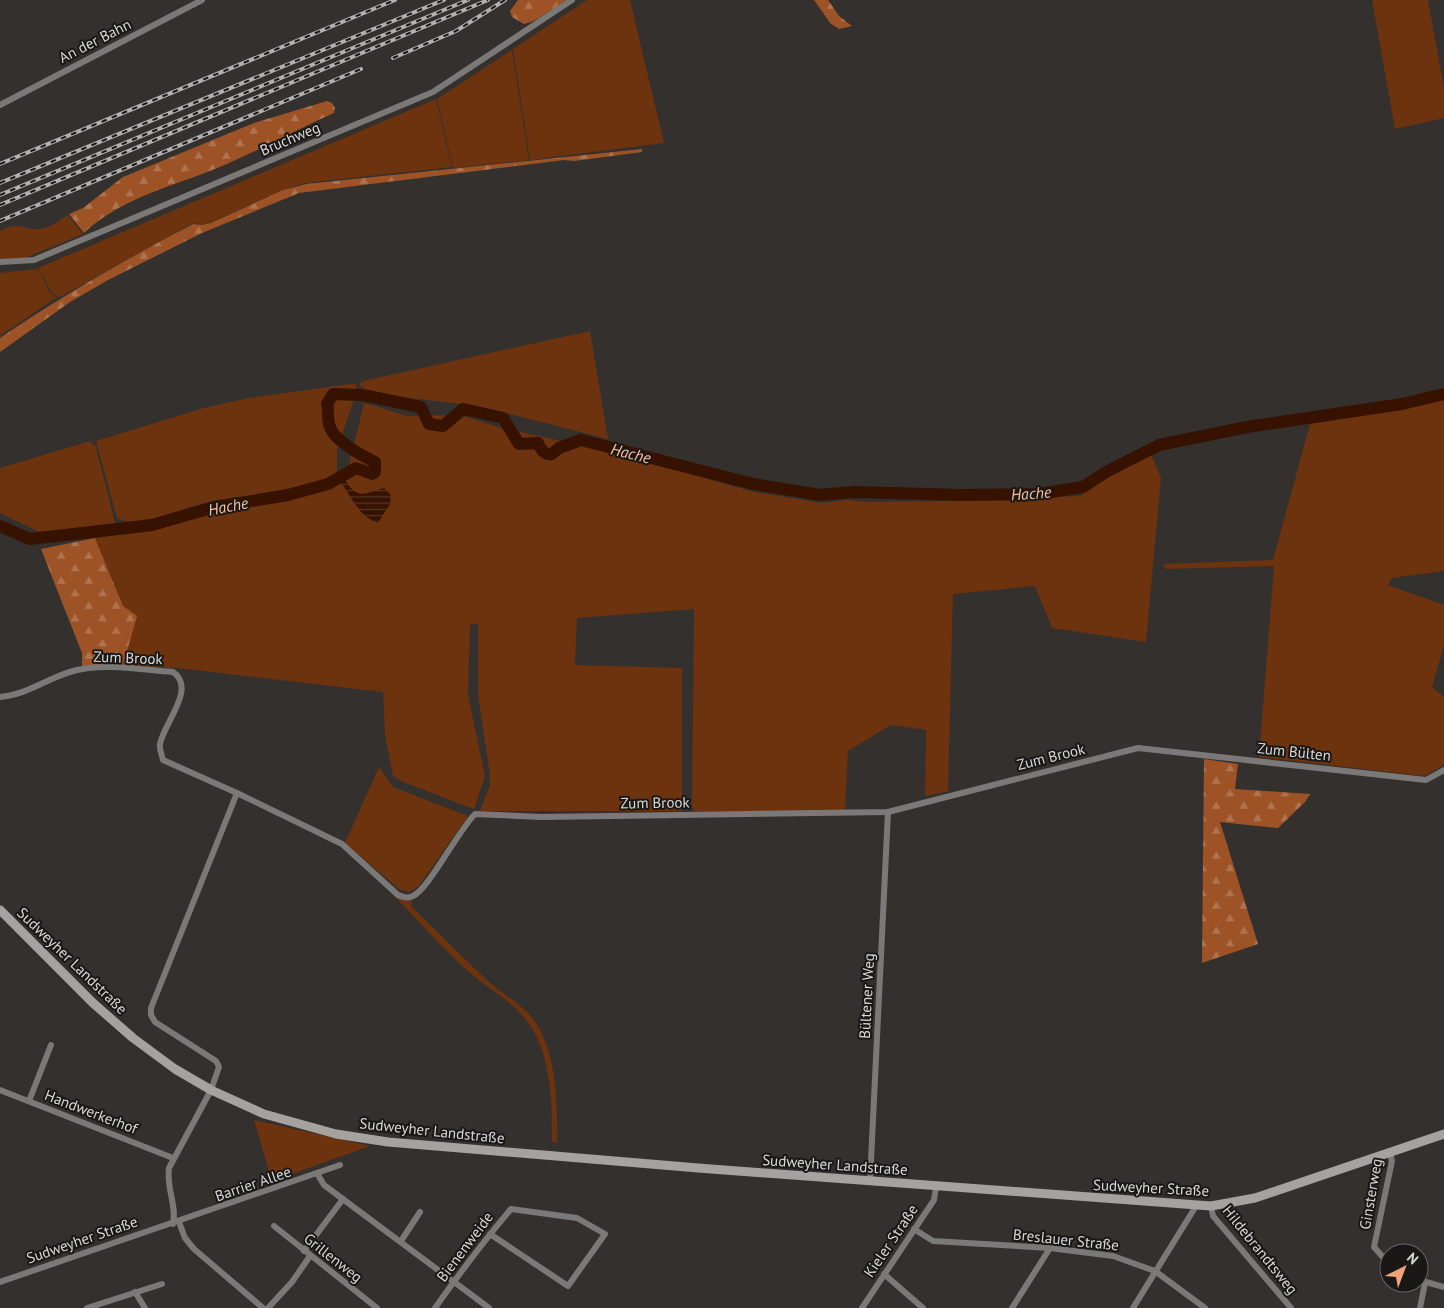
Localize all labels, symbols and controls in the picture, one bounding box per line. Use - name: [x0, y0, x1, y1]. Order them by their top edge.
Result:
- street label: An der Bahn: [56, 14, 134, 67]
- street label: Bruchweg: [257, 117, 323, 160]
- water label: Hache: [609, 438, 654, 468]
- water label: Hache: [1010, 482, 1053, 504]
- water label: Hache: [206, 492, 250, 520]
- street label: Zum Brook: [93, 647, 164, 668]
- street label: Zum Bülten: [1256, 738, 1332, 765]
- street label: Zum Brook: [1015, 739, 1088, 774]
- street label: Zum Brook: [620, 792, 691, 813]
- street label: Sudweyher Landstraße: [13, 903, 131, 1018]
- street label: Bültener Weg: [855, 953, 878, 1039]
- street label: Handwerkerhof: [42, 1085, 141, 1138]
- street label: Sudweyher Landstraße: [359, 1113, 506, 1148]
- street label: Sudweyher Landstraße: [762, 1150, 908, 1179]
- street label: Ginsterweg: [1355, 1157, 1386, 1231]
- street label: Barrier Allee: [212, 1162, 293, 1205]
- street label: Sudweyher Straße: [1092, 1175, 1210, 1200]
- street label: Kieler Straße: [859, 1201, 922, 1281]
- street label: Hildebrandtsweg: [1219, 1201, 1302, 1298]
- street label: Bienenweide: [432, 1208, 497, 1285]
- street label: Sudweyher Straße: [24, 1212, 140, 1267]
- street label: Breslauer Straße: [1012, 1224, 1120, 1255]
- street label: Grillenweg: [300, 1229, 366, 1286]
- north arrow: [1379, 1243, 1429, 1293]
- text: N: [1403, 1249, 1422, 1268]

